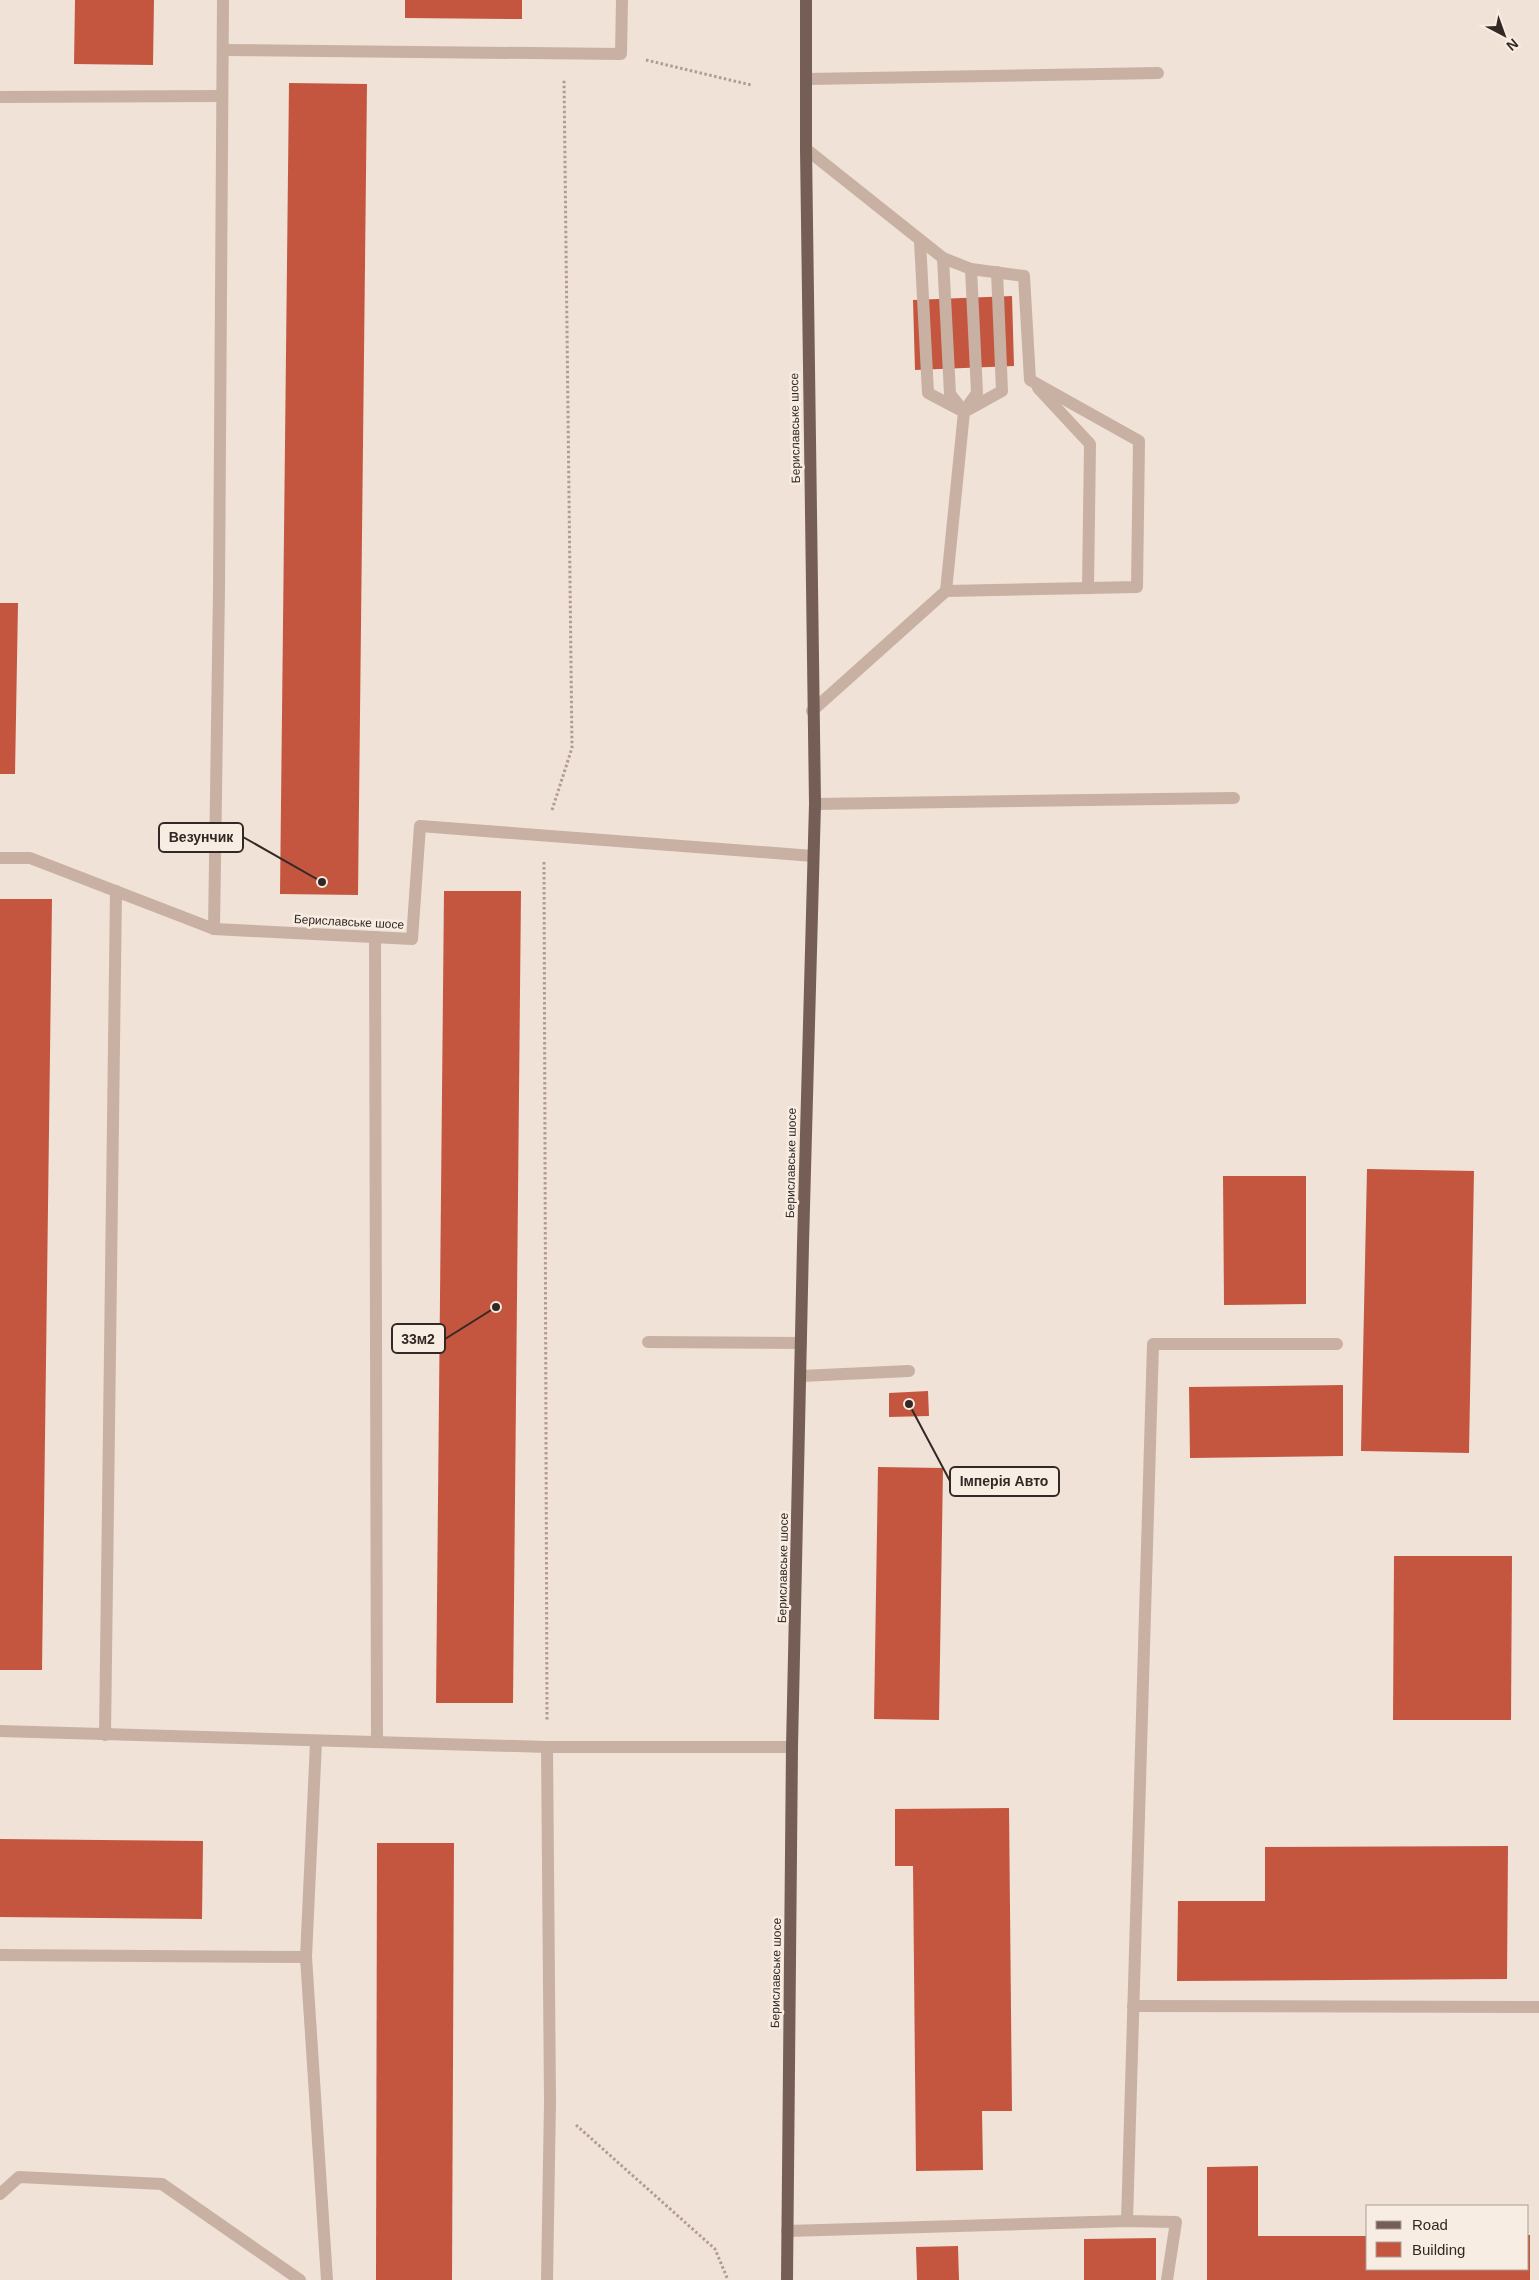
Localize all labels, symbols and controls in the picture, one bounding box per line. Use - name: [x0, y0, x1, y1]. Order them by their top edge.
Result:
- north arrow: [1479, 10, 1529, 60]
- text: N: [1503, 35, 1522, 54]
- street label: Бериславське шосе: [787, 372, 803, 483]
- callout: Везунчик: [159, 823, 243, 852]
- text: Везунчик: [169, 829, 234, 845]
- street label: Бериславське шосе: [293, 912, 405, 932]
- street label: Бериславське шосе: [783, 1107, 799, 1218]
- callout: 33м2: [392, 1324, 445, 1353]
- text: 33м2: [401, 1331, 435, 1347]
- callout: Імперія Авто: [950, 1467, 1059, 1496]
- text: Імперія Авто: [960, 1473, 1048, 1489]
- street label: Бериславське шосе: [775, 1512, 791, 1623]
- street label: Бериславське шосе: [768, 1917, 784, 2028]
- legend: [1366, 2205, 1529, 2270]
- text: Road: [1412, 2216, 1448, 2233]
- text: Building: [1412, 2241, 1465, 2258]

